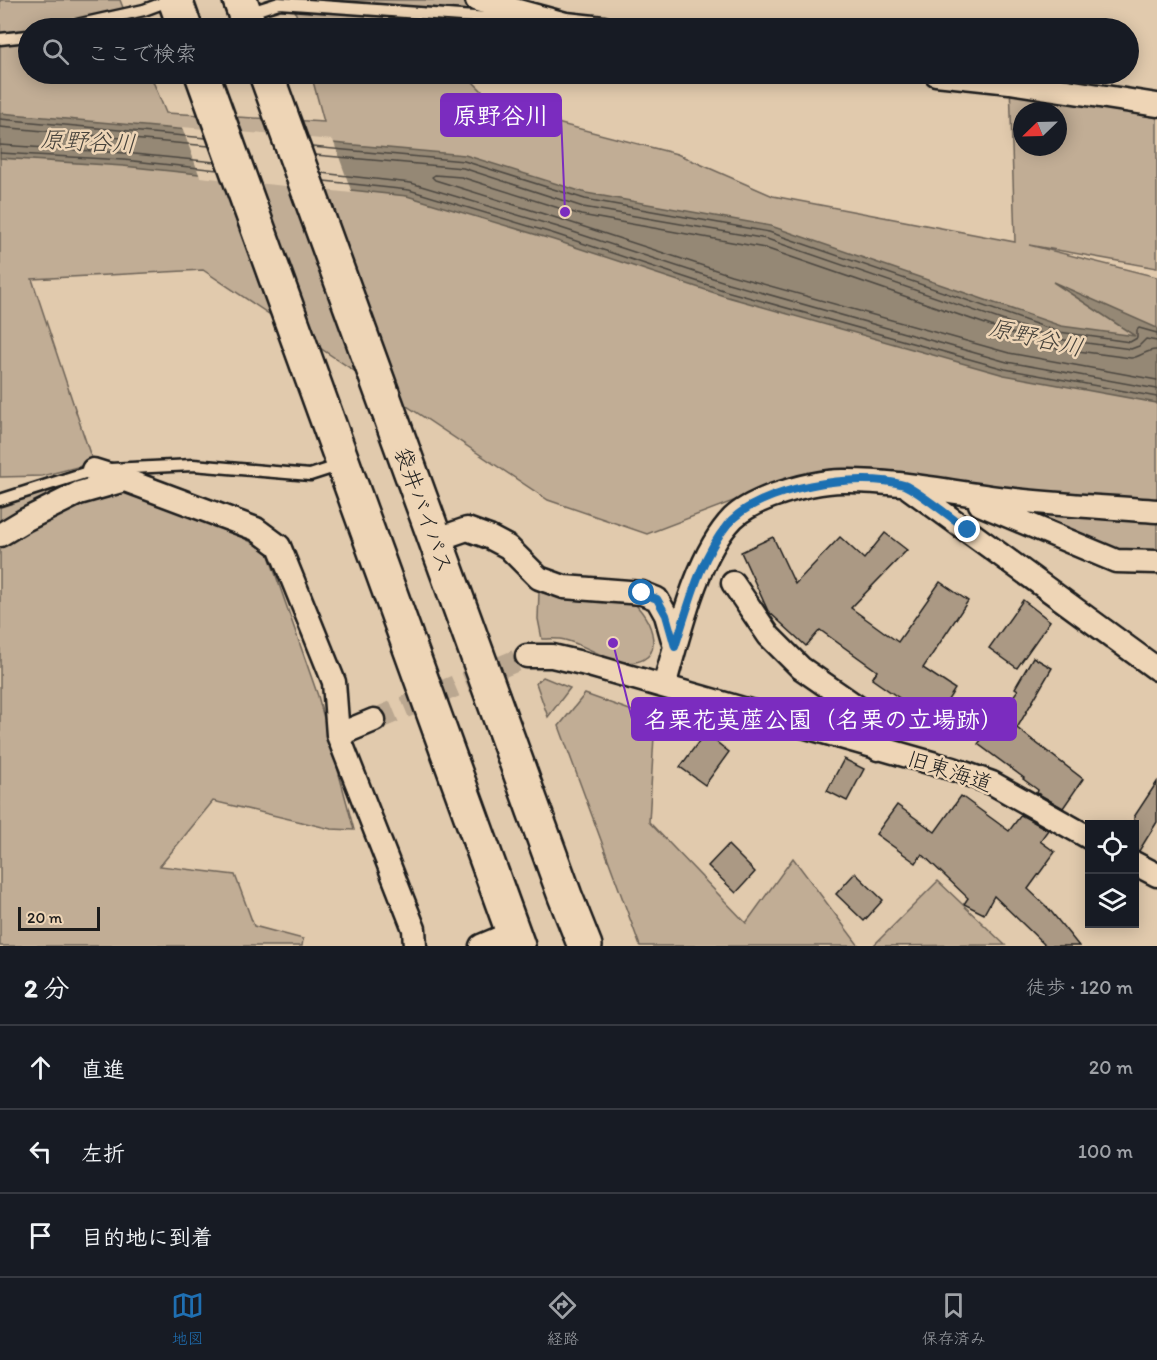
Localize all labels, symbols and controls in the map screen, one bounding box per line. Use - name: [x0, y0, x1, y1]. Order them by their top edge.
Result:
- search box: [18, 18, 1139, 84]
- icon: search: [39, 35, 72, 68]
- text: ここで検索: [87, 40, 197, 67]
- callout: 原野谷川: [441, 94, 561, 136]
- text: 原野谷川: [453, 101, 549, 130]
- north arrow: [1013, 102, 1067, 156]
- water label: 原野谷川: [39, 124, 137, 158]
- water label: 原野谷川: [986, 312, 1086, 362]
- street label: 袋井バイパス: [389, 444, 459, 576]
- route end: [954, 516, 980, 542]
- route start: [628, 579, 654, 605]
- callout: 名栗花茣蓙公園（名栗の立場跡）: [632, 698, 1016, 740]
- text: 名栗花茣蓙公園（名栗の立場跡）: [644, 705, 1004, 734]
- street label: 旧東海道: [904, 745, 996, 797]
- map controls: [1085, 820, 1139, 928]
- button: locate: [1085, 820, 1139, 874]
- button: layers: [1085, 874, 1139, 928]
- scale bar: [18, 904, 100, 932]
- text: 20 m: [27, 908, 62, 927]
- text: 2 分: [24, 972, 70, 1004]
- text: 徒歩 · 120 m: [1026, 975, 1133, 999]
- icon: ahead: [24, 1051, 57, 1084]
- text: 20 m: [1089, 1055, 1133, 1079]
- text: 直進: [81, 1056, 125, 1083]
- icon: left: [24, 1135, 57, 1168]
- text: 100 m: [1078, 1139, 1133, 1163]
- text: 左折: [81, 1140, 125, 1167]
- icon: arrive: [24, 1219, 57, 1252]
- text: 目的地に到着: [81, 1224, 213, 1251]
- tab: 地図: [171, 1289, 204, 1349]
- tab: 経路: [546, 1289, 579, 1349]
- tab: 保存済み: [922, 1289, 986, 1349]

